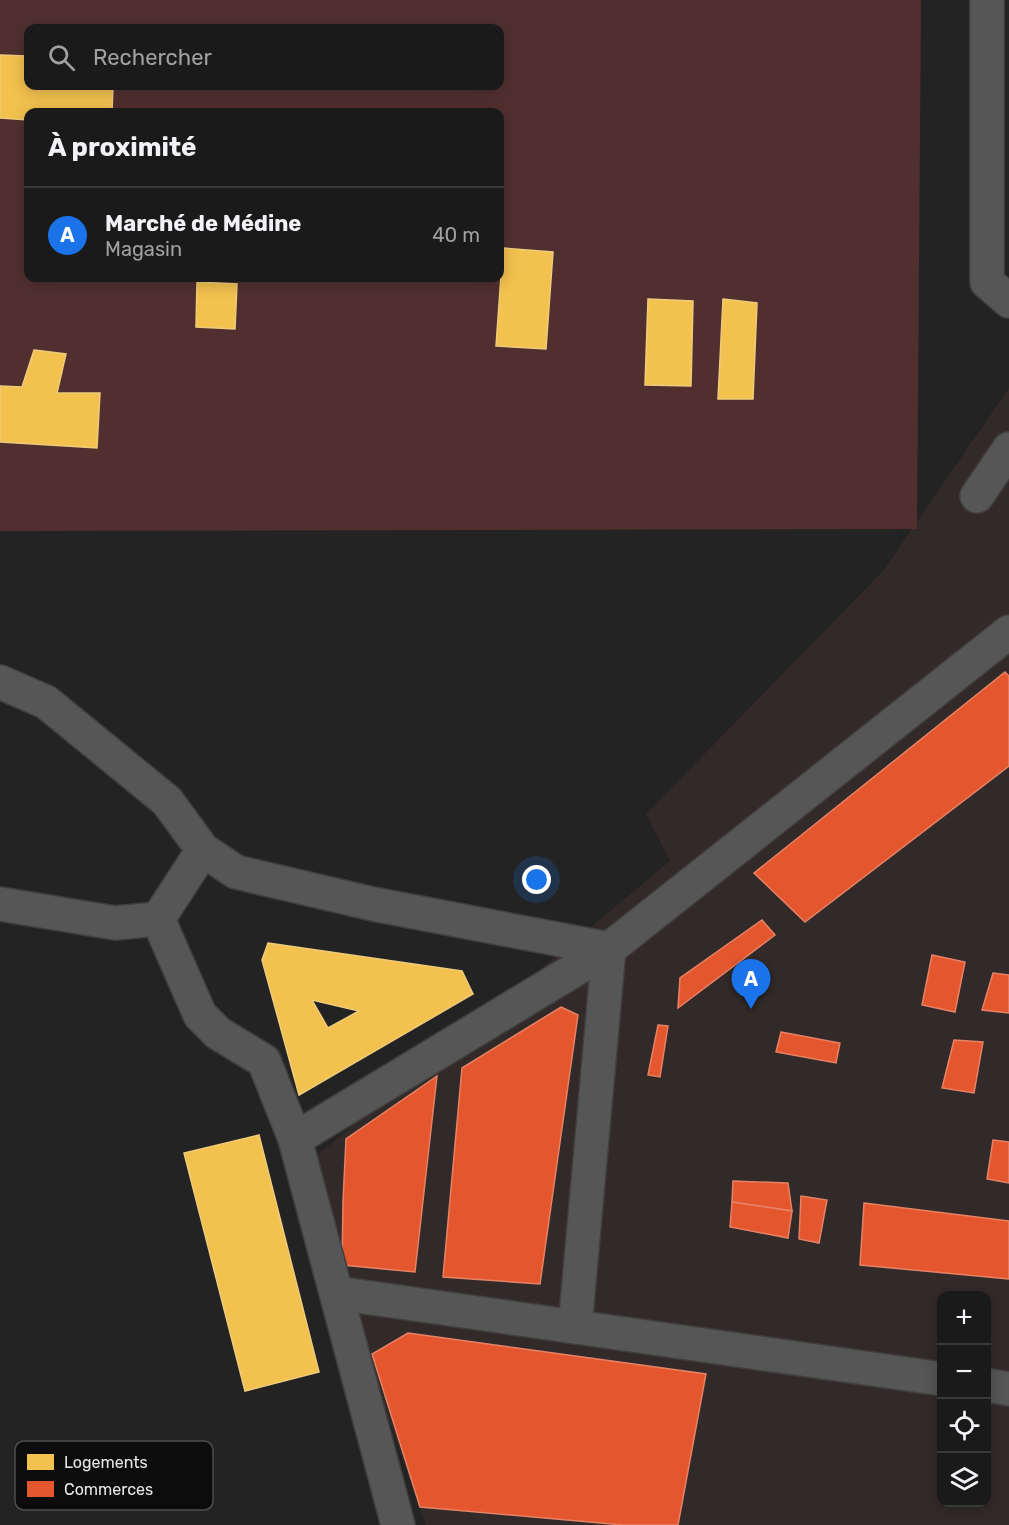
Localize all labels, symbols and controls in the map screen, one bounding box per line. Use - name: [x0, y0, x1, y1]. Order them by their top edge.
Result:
- search box: [24, 24, 504, 90]
- icon: search: [45, 41, 78, 74]
- text: Rechercher: [93, 44, 212, 71]
- text: À proximité: [48, 132, 197, 163]
- text: Marché de Médine: [105, 210, 301, 237]
- text: A: [60, 223, 75, 247]
- text: 40 m: [432, 223, 480, 247]
- text: Magasin: [105, 237, 182, 261]
- your location: [522, 865, 551, 894]
- pin: A: [732, 960, 771, 1009]
- map controls: [937, 1291, 991, 1507]
- button: +: [937, 1291, 991, 1345]
- button: −: [937, 1345, 991, 1399]
- button: locate: [937, 1399, 991, 1453]
- legend: [15, 1441, 213, 1510]
- text: Logements: [64, 1453, 148, 1472]
- button: layers: [937, 1453, 991, 1507]
- text: Commerces: [64, 1480, 153, 1499]

